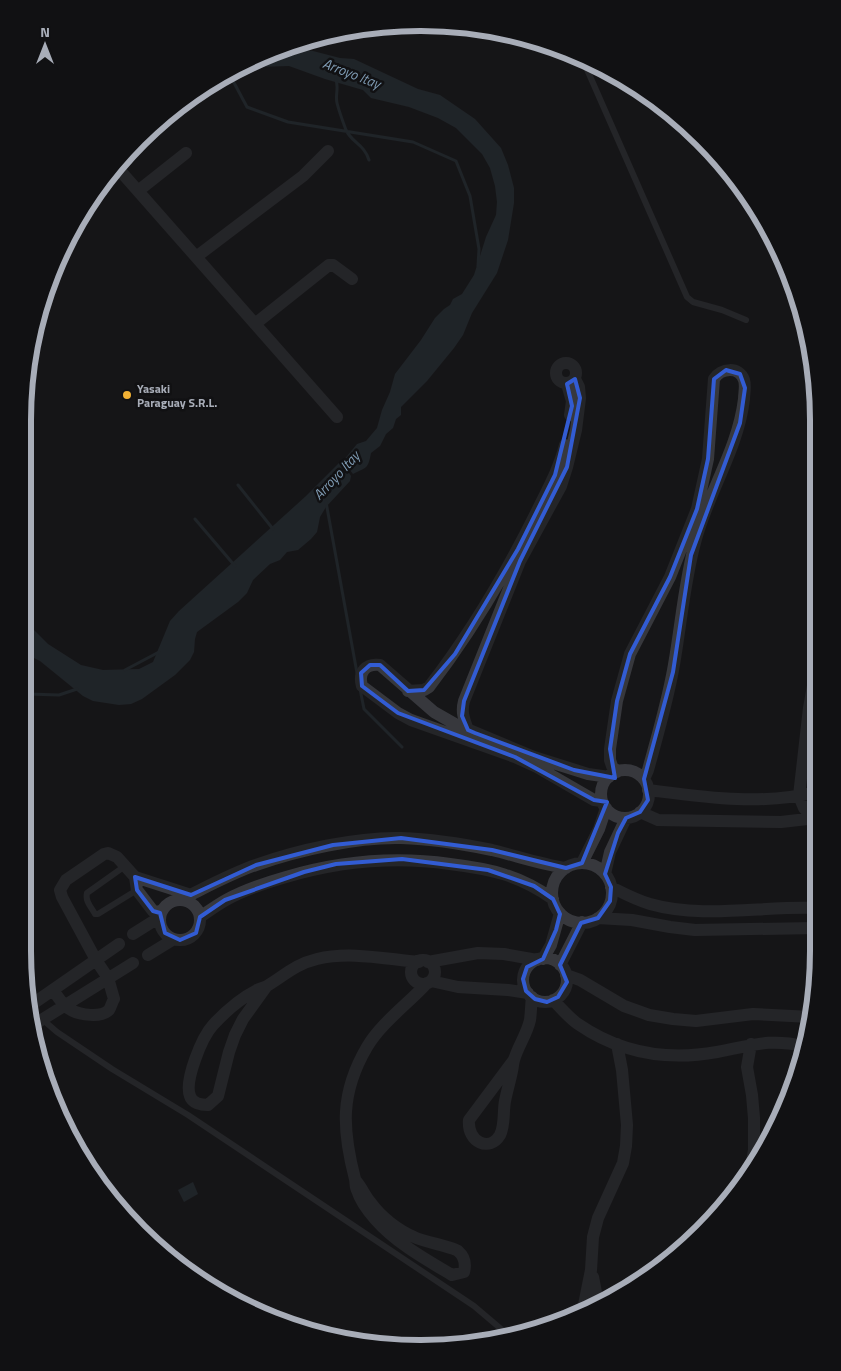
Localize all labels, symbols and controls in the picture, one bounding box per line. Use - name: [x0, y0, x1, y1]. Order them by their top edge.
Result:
- north arrow: [20, 20, 70, 70]
- text: N: [40, 21, 50, 42]
- water label: Arroyo Itay: [320, 52, 385, 94]
- place label: Yasaki Paraguay S.R.L.: [137, 379, 217, 412]
- marker: Yasaki Paraguay S.R.L.: [121, 389, 133, 401]
- water label: Arroyo Itay: [308, 445, 365, 504]

